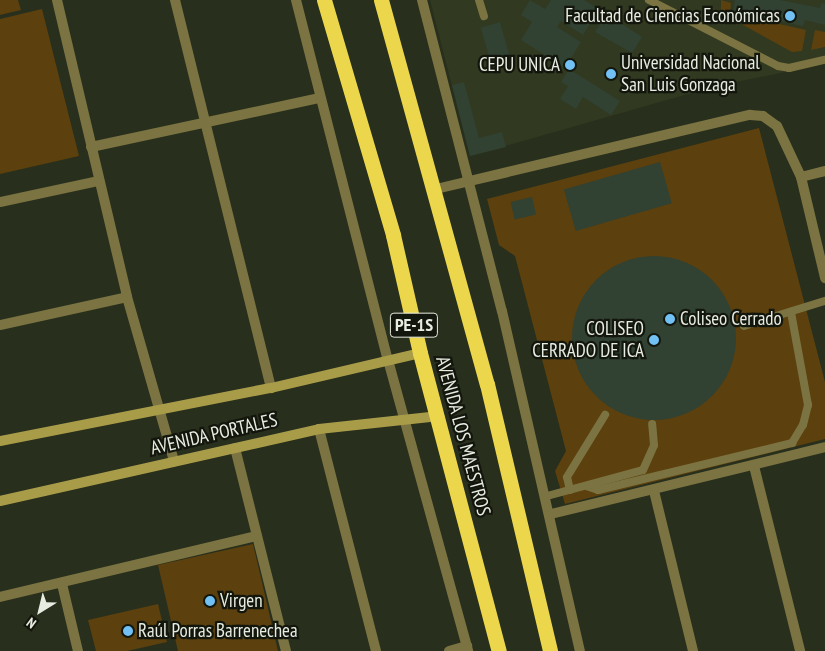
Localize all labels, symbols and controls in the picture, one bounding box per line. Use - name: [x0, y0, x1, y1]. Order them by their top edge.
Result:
- place label: Facultad de Ciencias Económicas: [565, 5, 780, 27]
- marker: Facultad de Ciencias Económicas: [784, 10, 796, 22]
- place label: Universidad Nacional San Luis Gonzaga: [621, 52, 760, 96]
- place label: CEPU UNICA: [479, 54, 560, 76]
- marker: CEPU UNICA: [564, 59, 576, 71]
- marker: Universidad Nacional San Luis Gonzaga: [605, 68, 617, 80]
- place label: Coliseo Cerrado: [680, 308, 782, 330]
- road number: PE-1S: [389, 310, 439, 340]
- marker: Coliseo Cerrado: [664, 313, 676, 325]
- place label: COLISEO CERRADO DE ICA: [532, 318, 644, 362]
- marker: COLISEO CERRADO DE ICA: [648, 334, 660, 346]
- street label: AVENIDA LOS MAESTROS: [431, 353, 495, 519]
- street label: AVENIDA PORTALES: [148, 408, 280, 460]
- north arrow: [15, 586, 65, 636]
- place label: Virgen: [220, 590, 263, 612]
- marker: Virgen: [204, 595, 216, 607]
- text: N: [23, 614, 40, 633]
- place label: Raúl Porras Barrenechea: [138, 620, 298, 642]
- marker: Raúl Porras Barrenechea: [122, 625, 134, 637]

